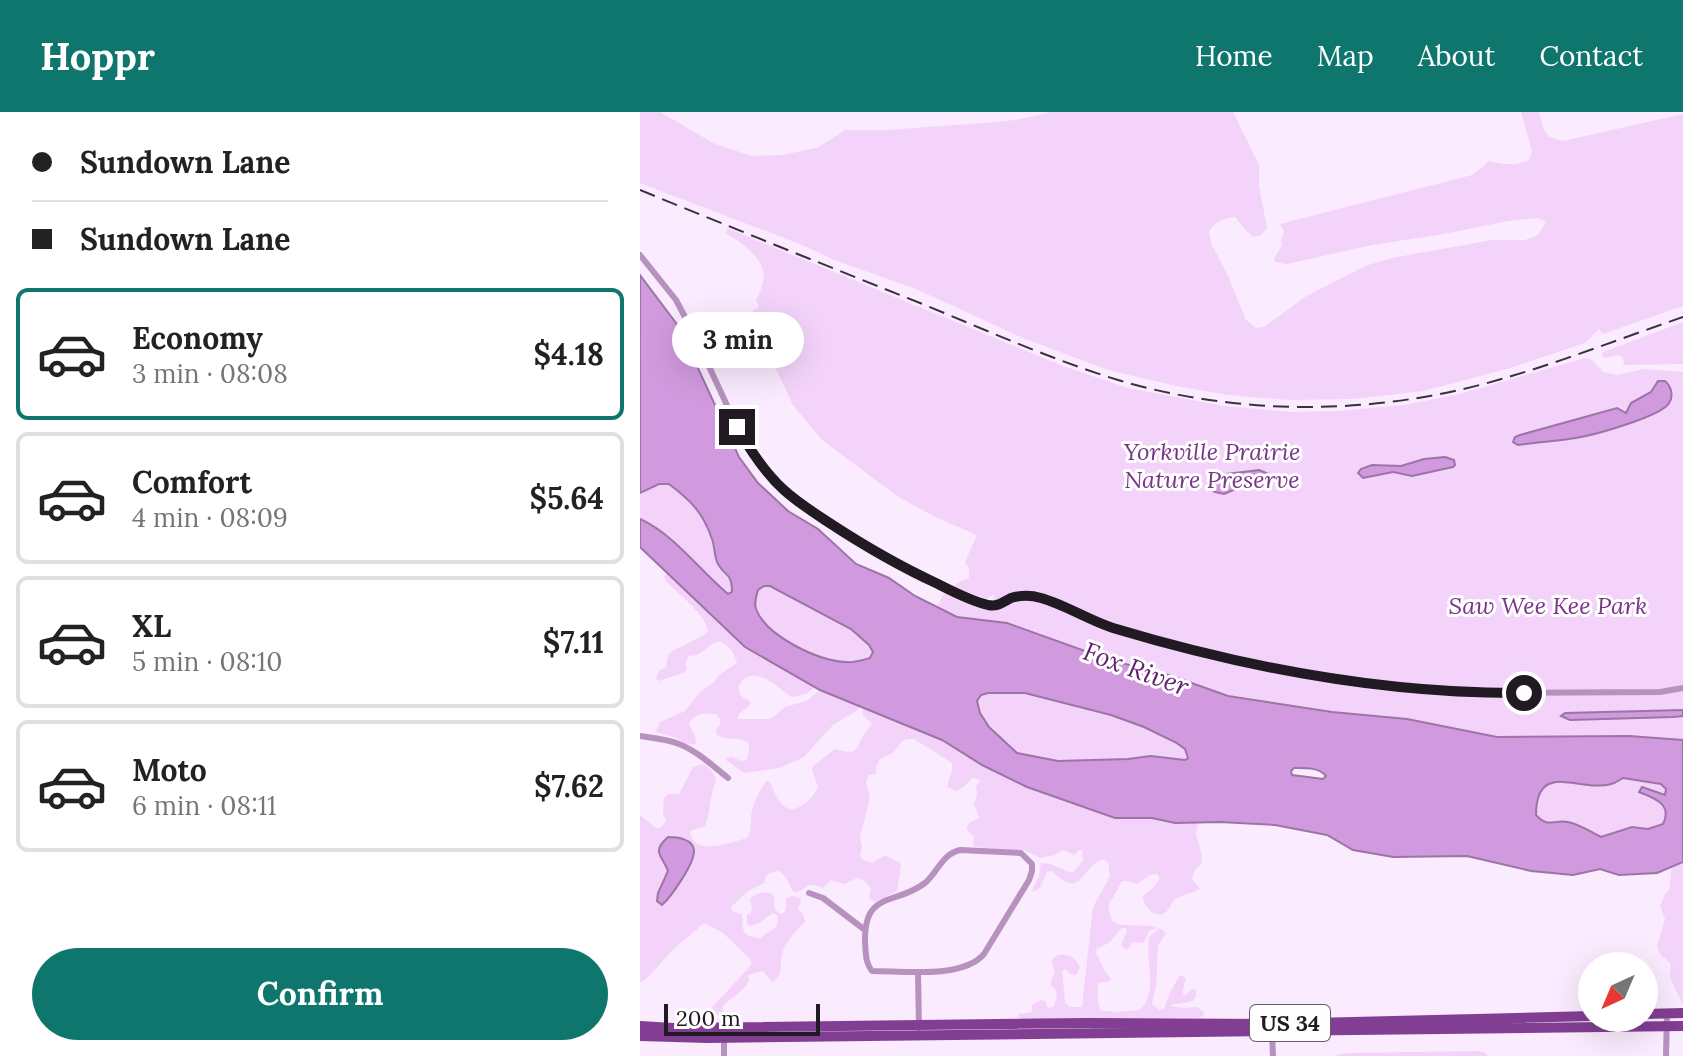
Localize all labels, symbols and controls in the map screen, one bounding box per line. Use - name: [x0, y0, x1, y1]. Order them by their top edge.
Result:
- text: Hoppr: [40, 32, 155, 80]
- text: Home: [1195, 38, 1273, 74]
- text: Map: [1317, 38, 1374, 74]
- text: About: [1418, 38, 1495, 74]
- text: Contact: [1539, 38, 1643, 74]
- text: Sundown Lane: [80, 143, 291, 181]
- text: Sundown Lane: [80, 220, 291, 258]
- callout: 3 min: [671, 311, 803, 367]
- icon: car: [36, 318, 108, 390]
- text: Economy: [132, 319, 263, 357]
- text: 3 min: [703, 323, 773, 356]
- text: $4.18: [534, 335, 604, 373]
- text: 3 min · 08:08: [132, 357, 288, 390]
- route end: [719, 409, 755, 445]
- park label: Yorkville Prairie Nature Preserve: [1124, 436, 1300, 495]
- icon: car: [36, 462, 108, 534]
- text: Comfort: [132, 463, 252, 501]
- text: $5.64: [530, 479, 604, 517]
- text: 4 min · 08:09: [132, 501, 288, 534]
- park label: Saw Wee Kee Park: [1449, 590, 1647, 621]
- icon: car: [36, 606, 108, 678]
- text: XL: [132, 607, 171, 645]
- text: $7.11: [543, 623, 604, 661]
- water label: Fox River: [1079, 634, 1194, 703]
- text: 5 min · 08:10: [132, 645, 282, 678]
- route start: [1506, 675, 1542, 711]
- icon: car: [36, 750, 108, 822]
- text: Moto: [132, 751, 207, 789]
- text: $7.62: [534, 767, 604, 805]
- text: 6 min · 08:11: [132, 789, 277, 822]
- button: Confirm: [32, 948, 608, 1040]
- north arrow: [1578, 952, 1658, 1032]
- map controls: [1578, 952, 1658, 1032]
- scale bar: [664, 1000, 820, 1036]
- text: 200 m: [676, 1004, 741, 1032]
- road number: US 34: [1250, 1005, 1330, 1041]

